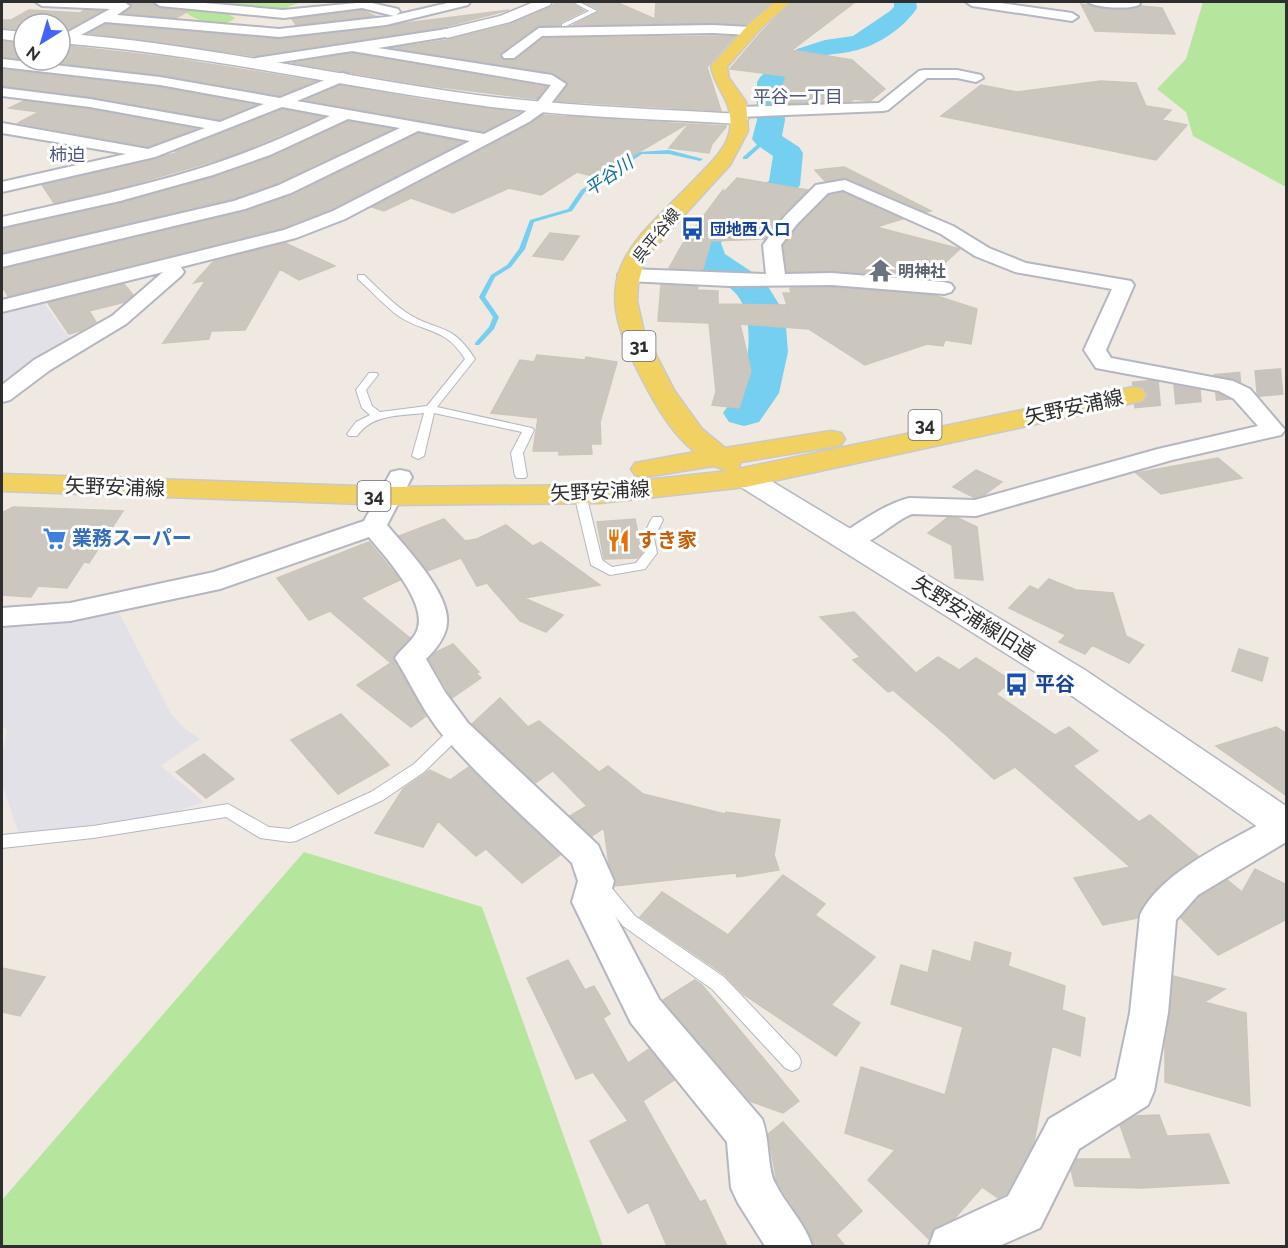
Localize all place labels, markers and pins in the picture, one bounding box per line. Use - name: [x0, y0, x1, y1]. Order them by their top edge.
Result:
- bus stop icon: 団地西入口: [679, 216, 705, 242]
- place label: 団地西入口: [710, 220, 790, 239]
- temple icon: 明神社: [867, 258, 893, 284]
- place label: 明神社: [898, 262, 946, 281]
- supermarket icon: 業務スーパー: [41, 525, 67, 551]
- place label: 業務スーパー: [72, 526, 192, 550]
- restaurant icon: すき家: [606, 527, 632, 553]
- place label: すき家: [637, 528, 697, 552]
- bus stop icon: 平谷: [1004, 671, 1030, 697]
- place label: 平谷: [1035, 672, 1075, 696]

